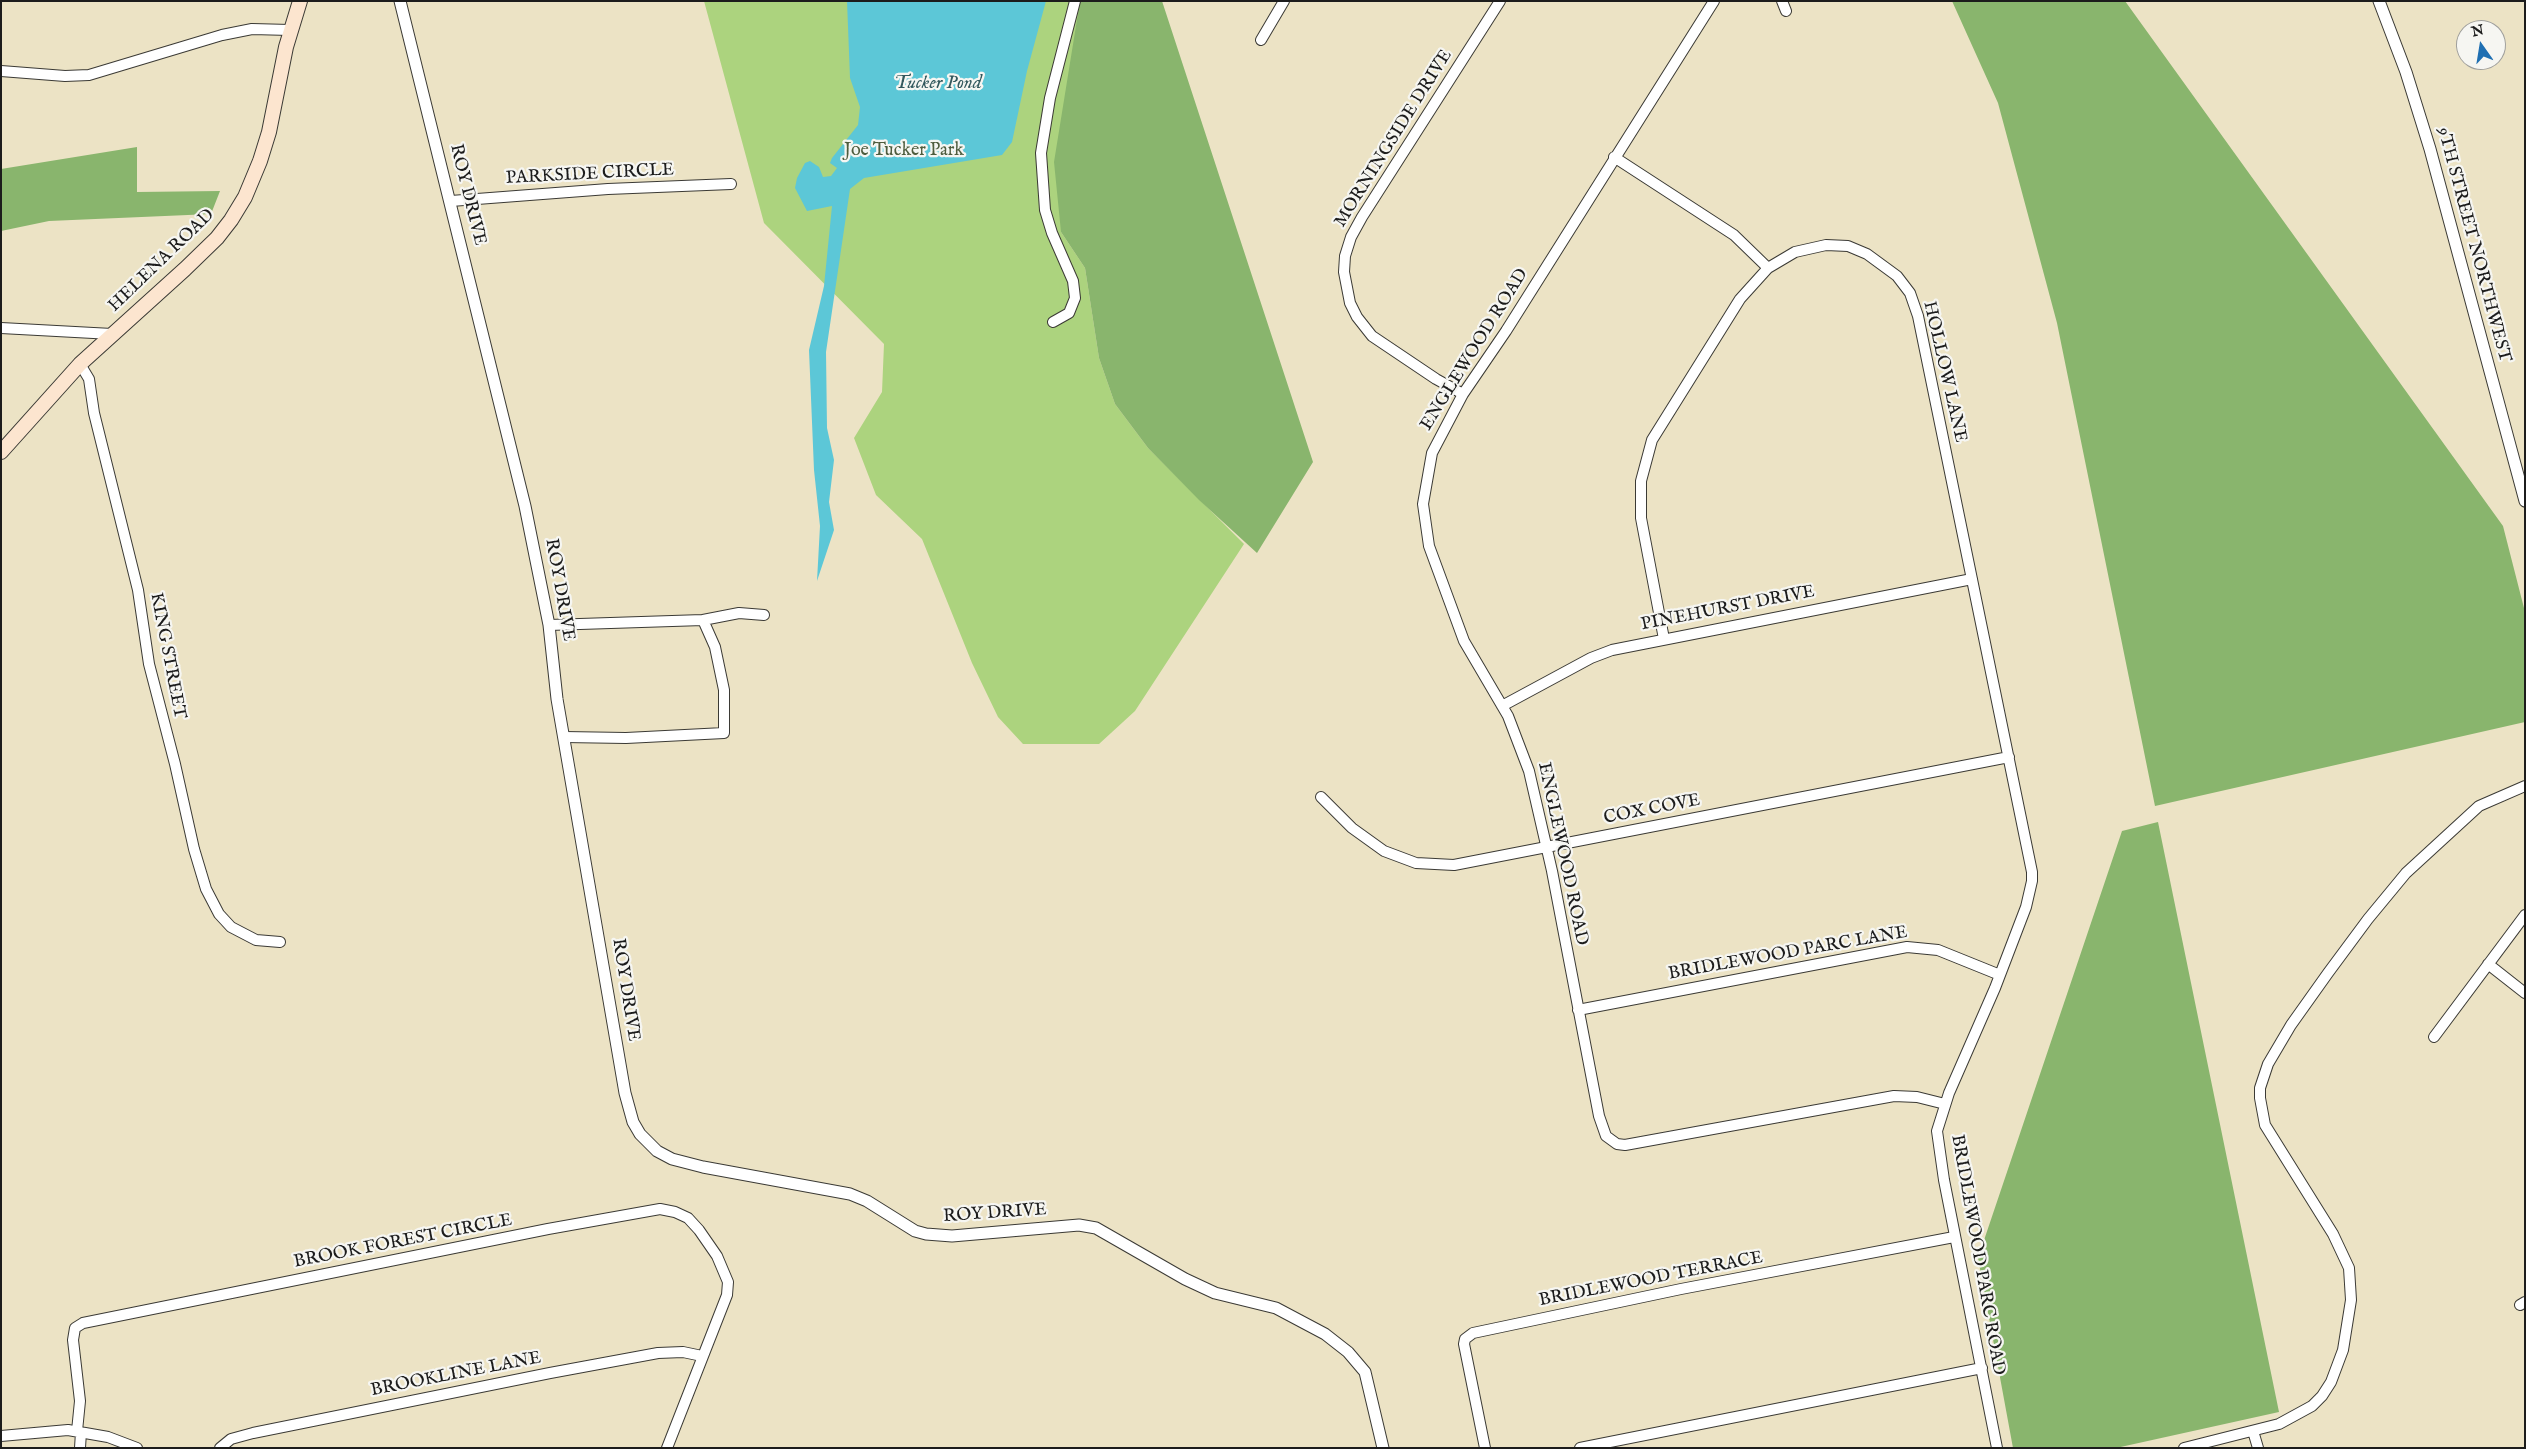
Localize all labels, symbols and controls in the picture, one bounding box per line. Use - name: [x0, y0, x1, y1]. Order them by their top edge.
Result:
- north arrow: [2456, 20, 2506, 70]
- text: N: [2470, 21, 2486, 41]
- street label: MORNINGSIDE DRIVE: [1330, 46, 1458, 232]
- water label: Tucker Pond: [894, 73, 982, 95]
- street label: 9TH STREET NORTHWEST: [2431, 125, 2515, 365]
- park label: Joe Tucker Park: [844, 140, 964, 162]
- street label: ROY DRIVE: [444, 142, 490, 248]
- street label: PARKSIDE CIRCLE: [505, 160, 675, 190]
- street label: HELENA ROAD: [105, 205, 219, 317]
- street label: ENGLEWOOD ROAD: [1416, 265, 1534, 435]
- street label: HOLLOW LANE: [1917, 299, 1971, 445]
- street label: ROY DRIVE: [539, 537, 579, 643]
- street label: PINEHURST DRIVE: [1639, 582, 1817, 636]
- street label: KING STREET: [144, 591, 190, 721]
- street label: ENGLEWOOD ROAD: [1532, 760, 1592, 948]
- street label: COX COVE: [1602, 790, 1702, 830]
- street label: BRIDLEWOOD PARC LANE: [1667, 922, 1909, 986]
- street label: ROY DRIVE: [606, 937, 644, 1043]
- street label: BRIDLEWOOD PARC ROAD: [1945, 1133, 2009, 1377]
- street label: ROY DRIVE: [943, 1200, 1047, 1228]
- street label: BROOK FOREST CIRCLE: [292, 1210, 514, 1274]
- street label: BRIDLEWOOD TERRACE: [1537, 1248, 1765, 1312]
- street label: BROOKLINE LANE: [369, 1348, 543, 1402]

